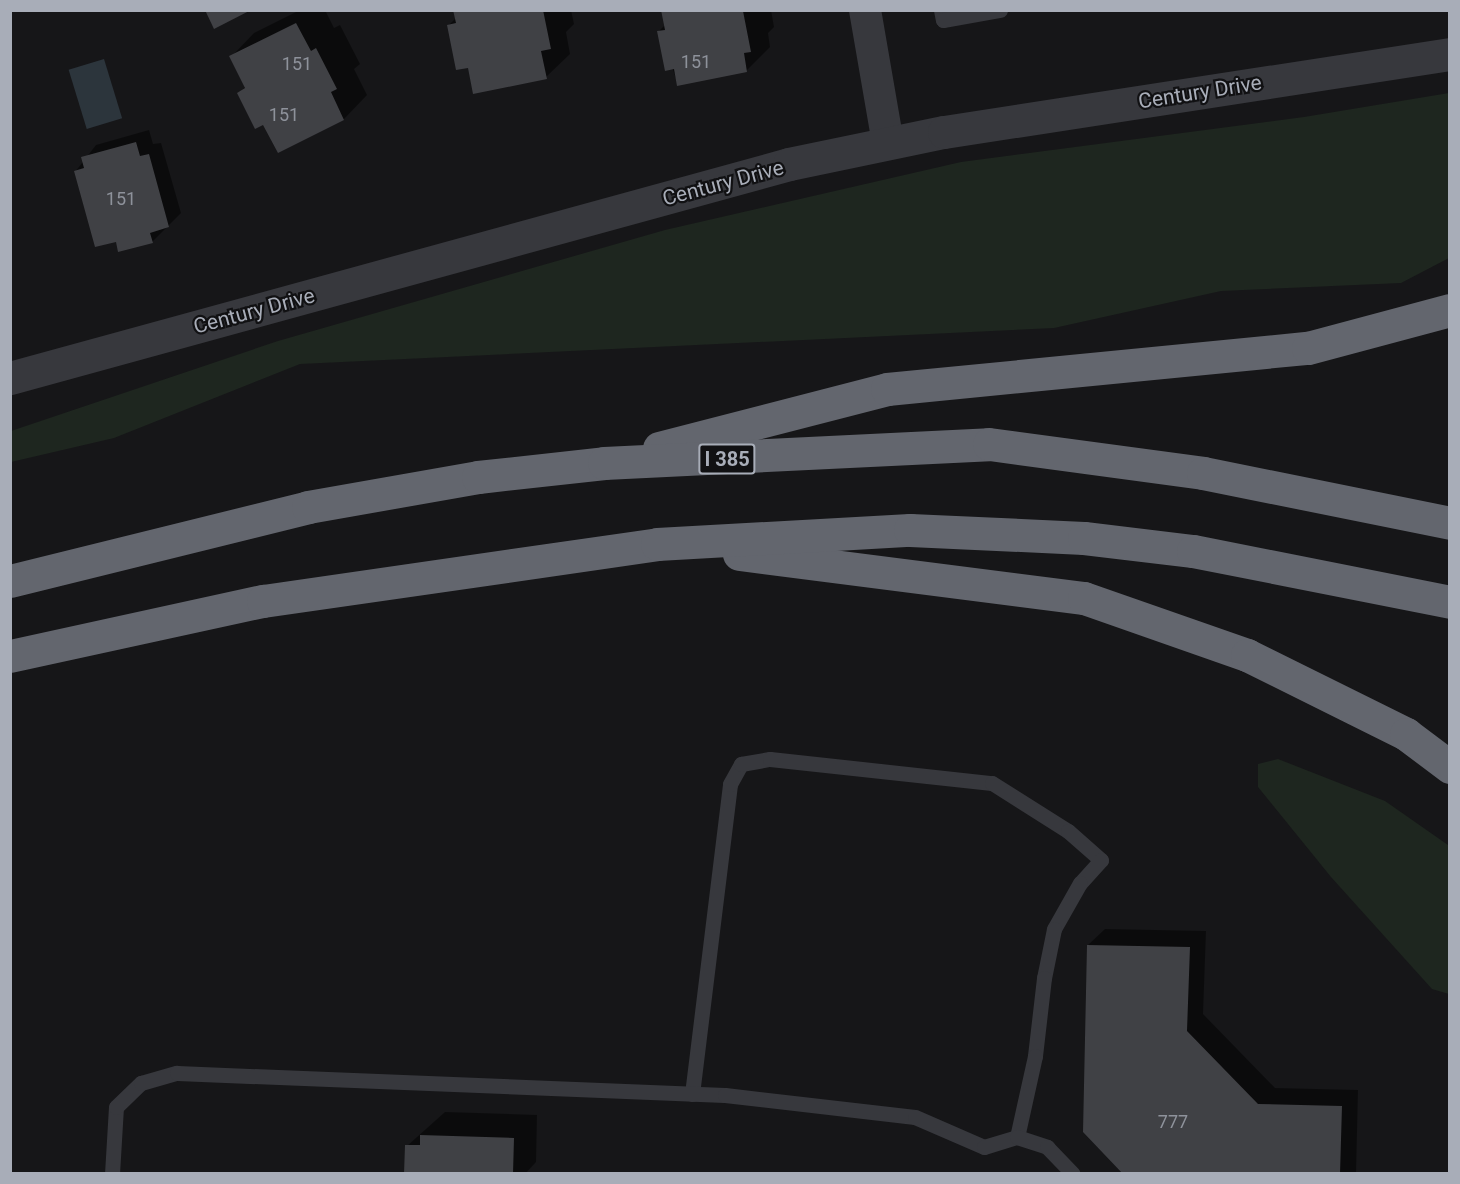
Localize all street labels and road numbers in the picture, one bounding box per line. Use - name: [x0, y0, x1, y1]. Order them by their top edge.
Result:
- street label: Century Drive: [1137, 70, 1263, 114]
- street label: Century Drive: [660, 155, 786, 211]
- street label: Century Drive: [191, 283, 317, 339]
- road number: I 385: [697, 442, 757, 476]

